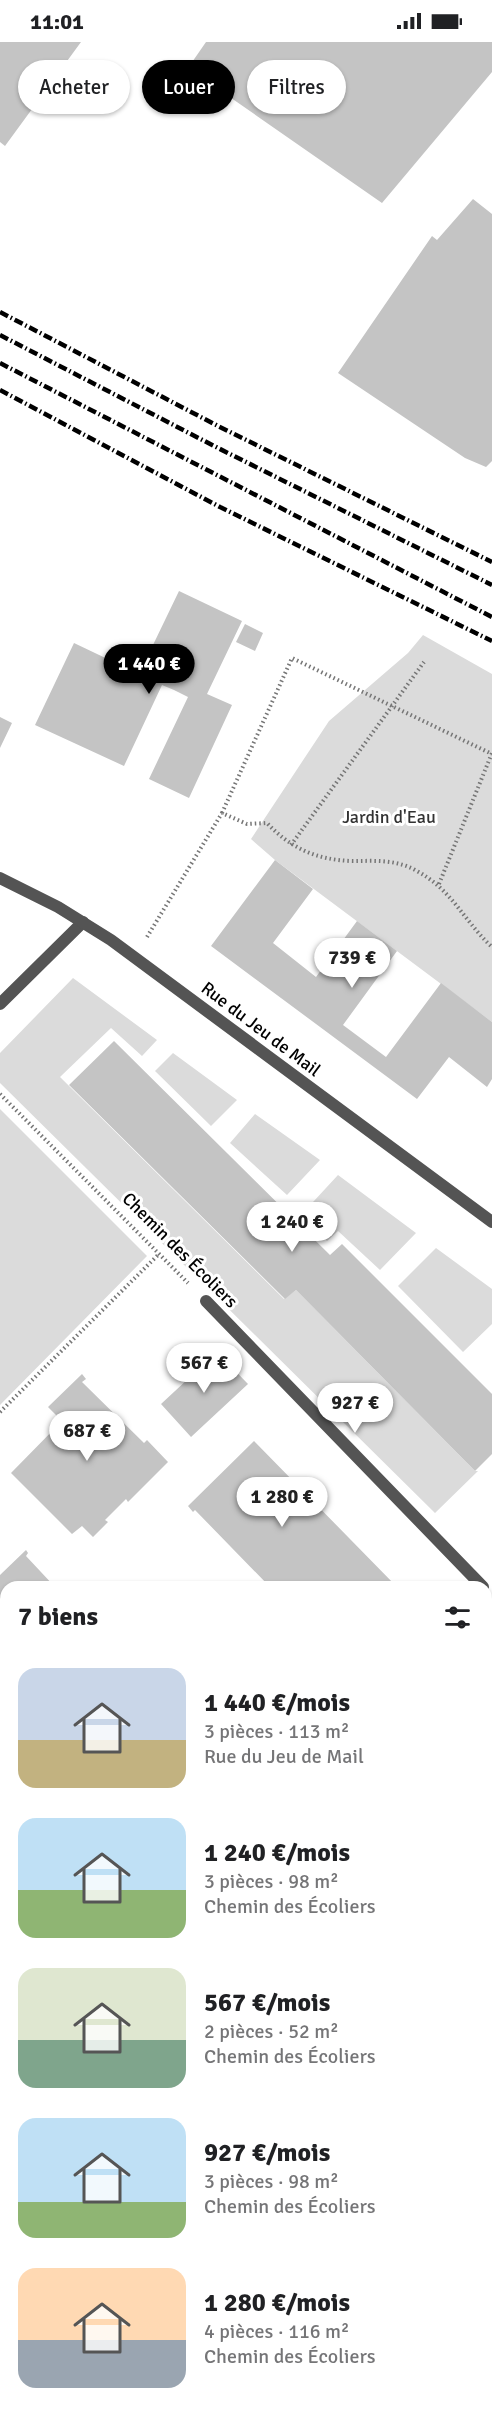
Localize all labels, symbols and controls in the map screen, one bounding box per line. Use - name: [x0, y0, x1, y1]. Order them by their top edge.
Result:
- text: 11:01: [30, 8, 84, 35]
- chip: Acheter: [18, 60, 130, 114]
- chip: Louer: [142, 60, 235, 114]
- chip: Filtres: [247, 60, 346, 114]
- pin: 1 440 €: [94, 644, 204, 695]
- text: 1 440 €: [118, 651, 180, 676]
- park label: Jardin d'Eau: [342, 806, 436, 828]
- pin: 739 €: [310, 938, 394, 989]
- text: 739 €: [328, 945, 376, 970]
- street label: Rue du Jeu de Mail: [197, 977, 325, 1081]
- street label: Chemin des Écoliers: [118, 1188, 242, 1312]
- pin: 1 240 €: [237, 1202, 347, 1253]
- text: 1 240 €: [261, 1209, 323, 1234]
- pin: 567 €: [162, 1343, 246, 1394]
- text: 567 €: [180, 1350, 228, 1375]
- pin: 927 €: [313, 1383, 397, 1434]
- text: 927 €: [331, 1390, 379, 1415]
- pin: 687 €: [45, 1411, 129, 1462]
- text: 687 €: [63, 1418, 111, 1443]
- pin: 1 280 €: [227, 1477, 337, 1528]
- text: 1 280 €: [251, 1484, 313, 1509]
- text: 7 biens: [18, 1601, 98, 1633]
- icon: filters: [441, 1601, 474, 1634]
- text: 1 440 €/mois: [204, 1687, 350, 1719]
- icon: home: [66, 1692, 138, 1764]
- text: 3 pièces · 113 m²: [204, 1719, 349, 1744]
- text: Rue du Jeu de Mail: [204, 1744, 364, 1769]
- text: 1 240 €/mois: [204, 1837, 350, 1869]
- icon: home: [66, 1842, 138, 1914]
- text: 3 pièces · 98 m²: [204, 1869, 339, 1894]
- text: Chemin des Écoliers: [204, 1894, 376, 1919]
- text: 567 €/mois: [204, 1987, 330, 2019]
- icon: home: [66, 1992, 138, 2064]
- text: 2 pièces · 52 m²: [204, 2019, 339, 2044]
- text: Chemin des Écoliers: [204, 2044, 376, 2069]
- text: 927 €/mois: [204, 2137, 330, 2169]
- icon: home: [66, 2142, 138, 2214]
- text: 3 pièces · 98 m²: [204, 2169, 339, 2194]
- text: Chemin des Écoliers: [204, 2194, 376, 2219]
- text: 1 280 €/mois: [204, 2287, 350, 2319]
- icon: home: [66, 2292, 138, 2364]
- text: 4 pièces · 116 m²: [204, 2319, 349, 2344]
- text: Chemin des Écoliers: [204, 2344, 376, 2369]

